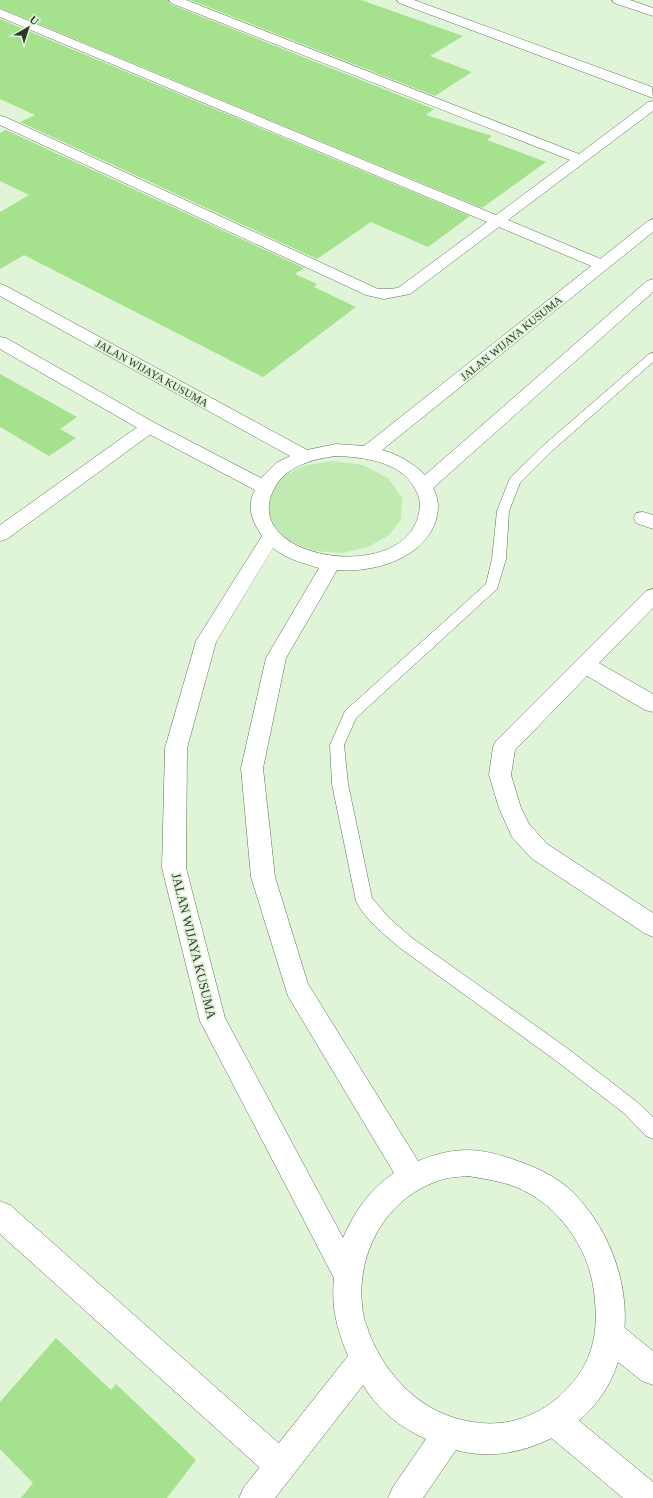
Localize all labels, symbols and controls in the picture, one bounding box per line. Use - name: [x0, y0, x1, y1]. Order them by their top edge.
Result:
- north arrow: [8, 8, 48, 48]
- text: U: [27, 13, 41, 27]
- street label: JALAN WIJAYA KUSUMA: [458, 293, 564, 383]
- street label: JALAN WIJAYA KUSUMA: [93, 337, 211, 409]
- street label: JALAN WIJAYA KUSUMA: [169, 871, 220, 1021]

